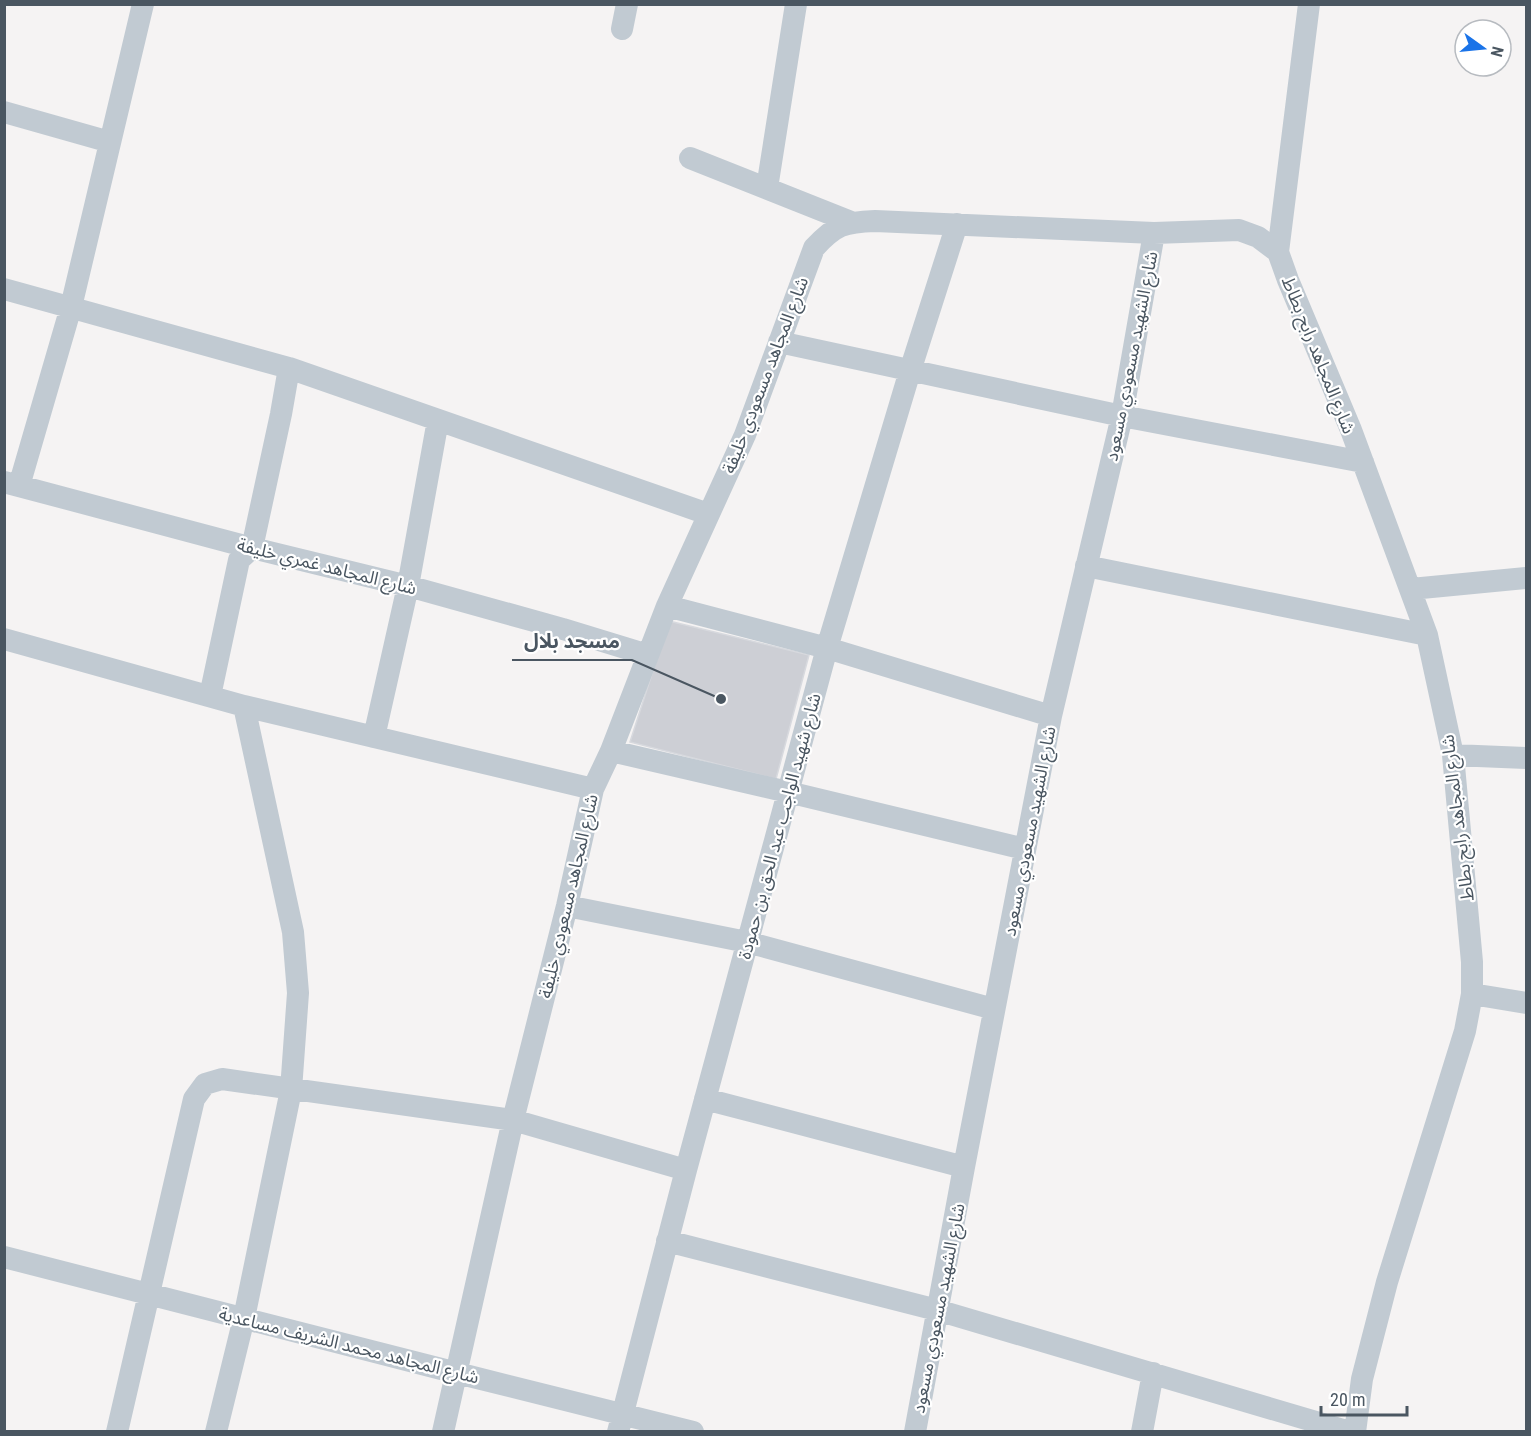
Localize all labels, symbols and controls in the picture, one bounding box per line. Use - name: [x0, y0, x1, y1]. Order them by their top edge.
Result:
- north arrow: [1453, 18, 1513, 78]
- text: N: [1487, 45, 1507, 59]
- street label: شارع الشهيد مسعودي مسعود: [1100, 249, 1166, 463]
- street label: شارع المجاهد رابح بطاط: [1274, 273, 1360, 438]
- street label: شارع المجاهد مسعودي خليفة: [718, 274, 816, 478]
- street label: شارع المجاهد غمري خليفة: [234, 534, 419, 602]
- callout: مسجد بلال: [512, 622, 632, 660]
- text: مسجد بلال: [524, 629, 620, 653]
- street label: شارع شهيد الواجب عبد الحق بن حمودة: [733, 691, 829, 962]
- street label: شارع الشهيد مسعودي مسعود: [998, 724, 1064, 938]
- street label: شارع المجاهد رابح بطاط: [1436, 733, 1482, 902]
- street label: شارع المجاهد مسعودي خليفة: [534, 792, 606, 1001]
- street label: شارع الشهيد مسعودي مسعود: [907, 1201, 973, 1415]
- street label: شارع المجاهد محمد الشريف مساعدية: [216, 1302, 481, 1391]
- scale bar: [1321, 1379, 1406, 1417]
- text: 20 m: [1330, 1389, 1365, 1410]

